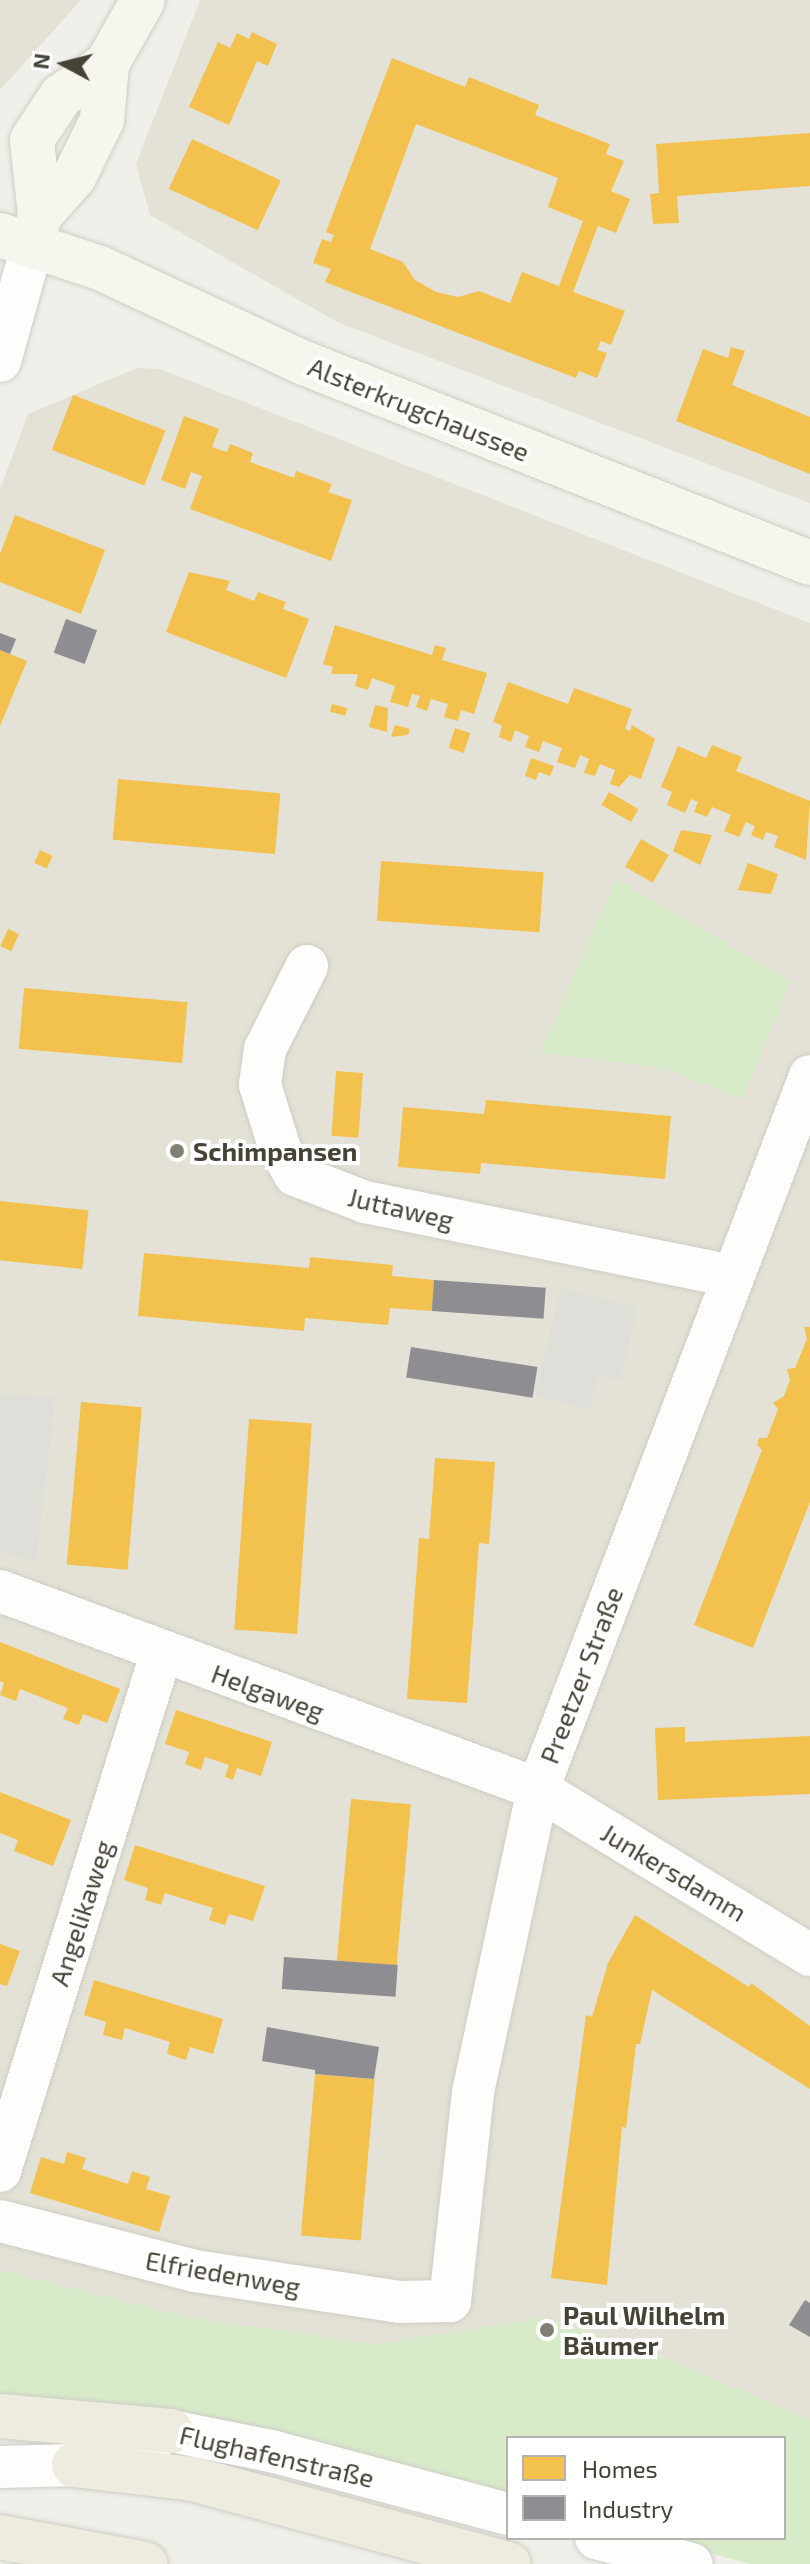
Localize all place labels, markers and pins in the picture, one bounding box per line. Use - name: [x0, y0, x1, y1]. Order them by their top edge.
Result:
- place label: Schimpansen: [193, 1135, 357, 1167]
- marker: Schimpansen: [168, 1142, 186, 1160]
- place label: Paul Wilhelm Bäumer: [563, 2299, 726, 2360]
- marker: Paul Wilhelm Bäumer: [538, 2321, 556, 2339]

